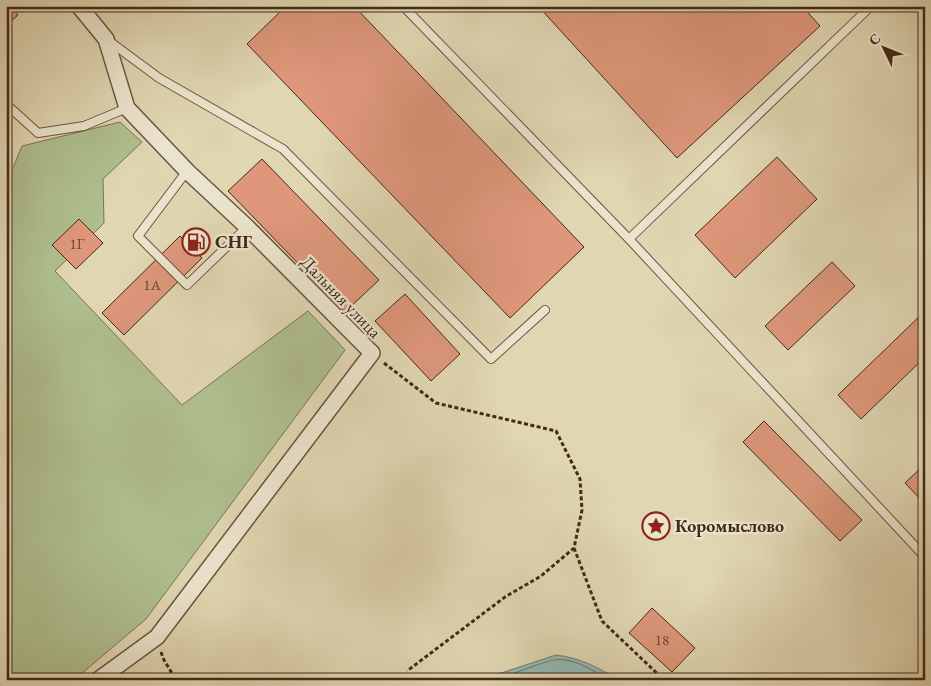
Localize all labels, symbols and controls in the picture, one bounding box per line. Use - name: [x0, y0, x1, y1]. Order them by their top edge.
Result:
- north arrow: [858, 22, 908, 72]
- text: С: [865, 29, 885, 49]
- fuel station icon: СНГ: [181, 227, 211, 257]
- place label: СНГ: [215, 230, 252, 253]
- house number: 1Г: [70, 234, 85, 253]
- street label: Дальняя улица: [296, 250, 387, 344]
- house number: 1А: [143, 275, 161, 294]
- place icon: Коромыслово: [641, 511, 671, 541]
- place label: Коромыслово: [675, 514, 784, 537]
- house number: 18: [655, 630, 669, 649]

